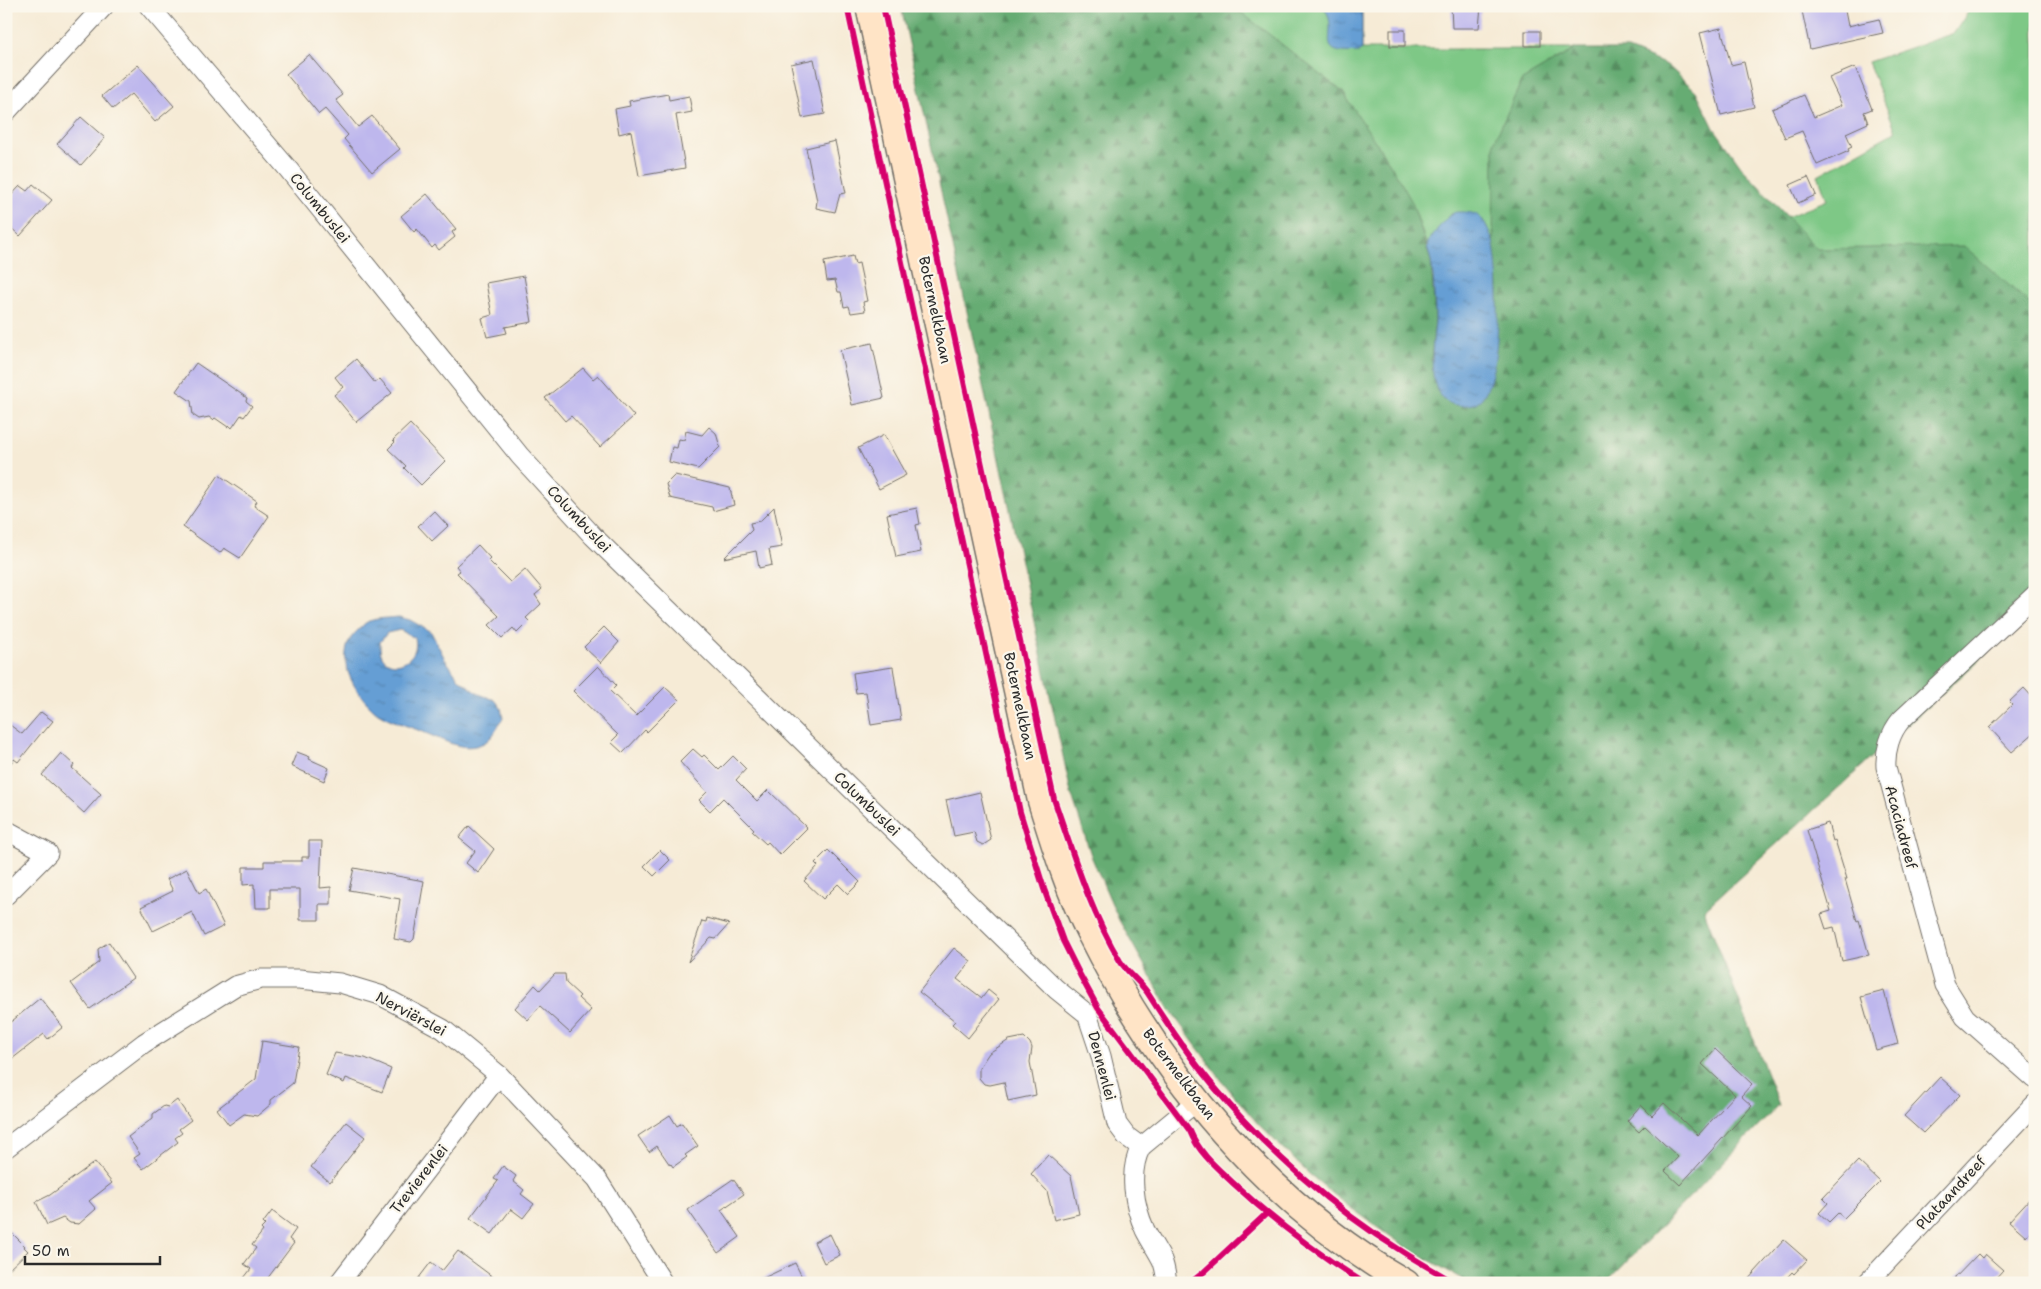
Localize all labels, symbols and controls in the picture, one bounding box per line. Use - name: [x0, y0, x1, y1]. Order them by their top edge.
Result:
- street label: Columbuslei: [285, 169, 355, 247]
- street label: Botermelkbaan: [914, 254, 956, 366]
- street label: Columbuslei: [543, 481, 615, 557]
- street label: Botermelkbaan: [999, 650, 1041, 762]
- street label: Columbuslei: [829, 767, 905, 841]
- street label: Acaciadreef: [1880, 783, 1922, 871]
- street label: Nerviërslei: [372, 987, 450, 1041]
- street label: Botermelkbaan: [1138, 1024, 1220, 1124]
- street label: Dennenlei: [1083, 1029, 1121, 1103]
- street label: Trevierenlei: [385, 1140, 453, 1218]
- street label: Plataandreef: [1912, 1151, 1991, 1234]
- scale bar: [25, 1234, 160, 1266]
- text: 50 m: [32, 1241, 70, 1261]

